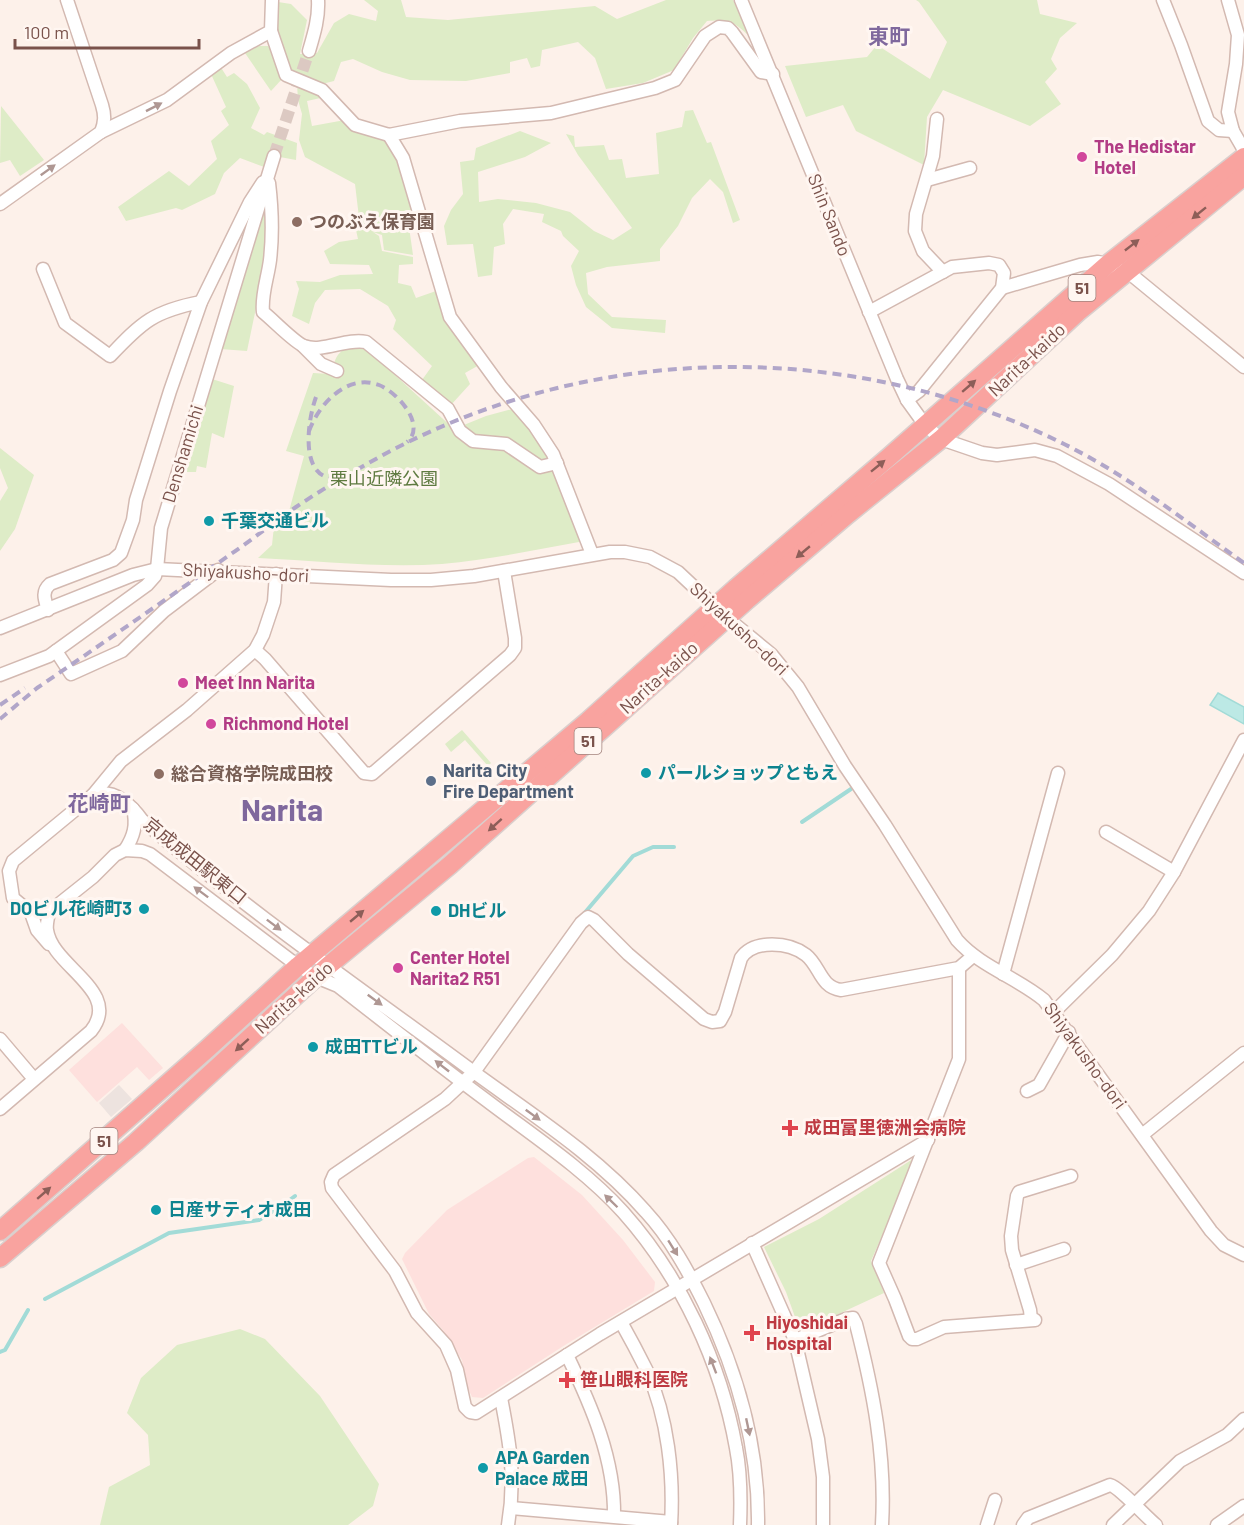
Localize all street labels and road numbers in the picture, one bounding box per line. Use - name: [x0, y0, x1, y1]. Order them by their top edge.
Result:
- street label: Shin Sando: [803, 170, 856, 259]
- road number: 51: [1068, 275, 1096, 301]
- street label: Narita-kaido: [983, 318, 1070, 401]
- street label: Denshamichi: [157, 402, 207, 505]
- street label: Shiyakusho-dori: [182, 558, 310, 586]
- street label: Shiyakusho-dori: [686, 577, 794, 680]
- street label: Narita-kaido: [615, 636, 702, 718]
- road number: 51: [574, 728, 602, 754]
- street label: 京成成田駅東口: [140, 812, 252, 908]
- street label: Narita-kaido: [250, 956, 337, 1038]
- street label: Shiyakusho-dori: [1040, 998, 1132, 1113]
- road number: 51: [90, 1128, 118, 1154]

